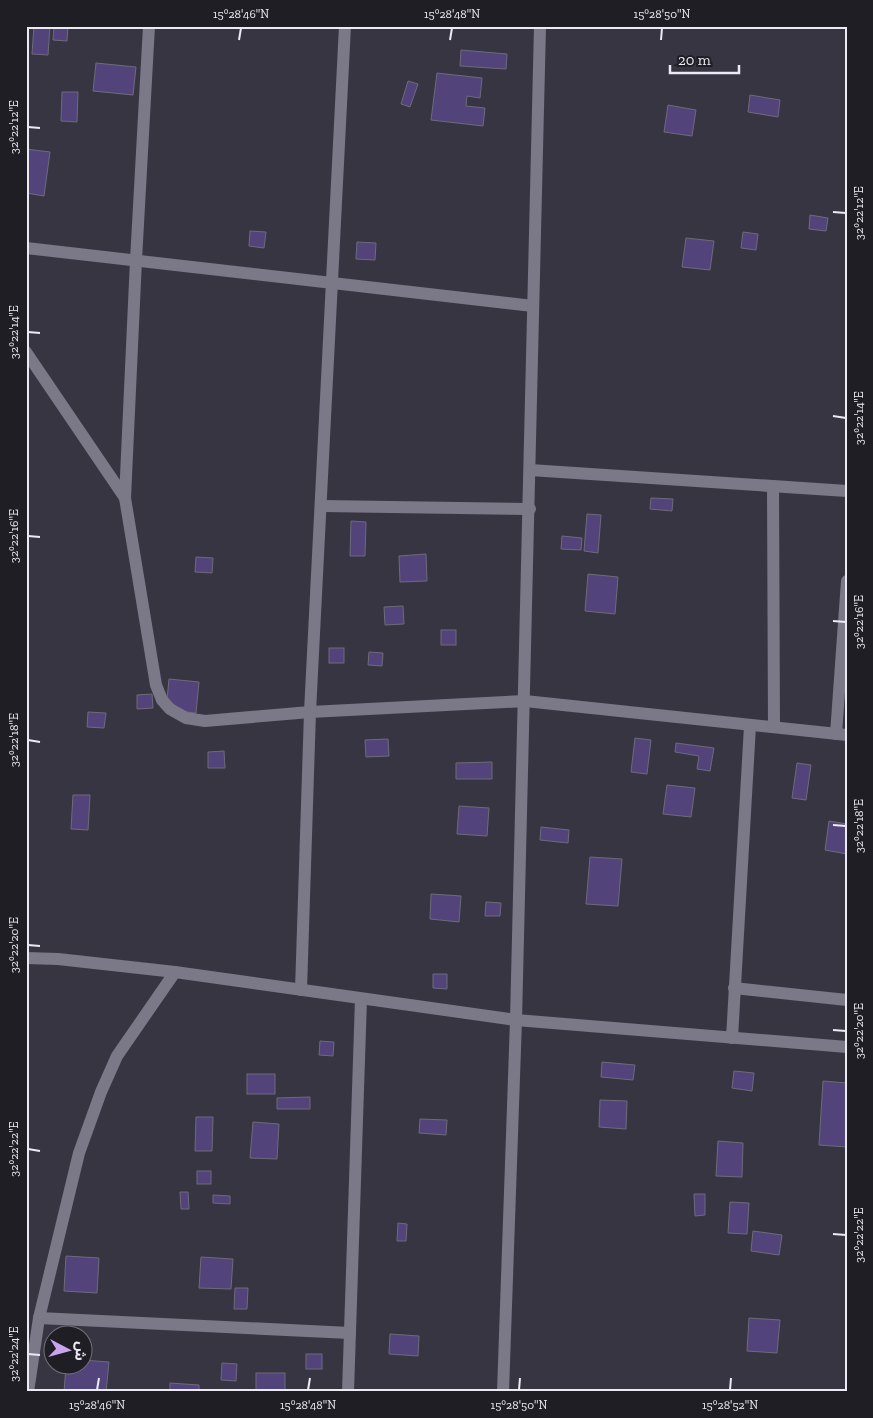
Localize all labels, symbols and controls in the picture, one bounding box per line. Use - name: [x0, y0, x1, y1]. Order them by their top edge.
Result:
- text: 15°28'46"N: [213, 7, 269, 21]
- text: 15°28'48"N: [424, 7, 480, 21]
- text: 15°28'50"N: [634, 7, 691, 21]
- scale bar: [670, 42, 739, 74]
- text: 20 m: [678, 51, 711, 69]
- text: 32°22'12"E: [7, 100, 21, 154]
- text: 32°22'12"E: [852, 186, 866, 240]
- text: 32°22'14"E: [7, 305, 21, 359]
- text: 32°22'14"E: [852, 391, 866, 445]
- text: 32°22'16"E: [7, 509, 21, 563]
- text: 32°22'16"E: [852, 595, 866, 649]
- text: 32°22'18"E: [7, 713, 21, 767]
- text: 32°22'18"E: [852, 799, 866, 853]
- text: 32°22'20"E: [7, 917, 21, 973]
- text: 32°22'20"E: [852, 1003, 866, 1059]
- text: 32°22'22"E: [7, 1121, 21, 1177]
- text: 32°22'22"E: [852, 1207, 866, 1263]
- text: 32°22'24"E: [7, 1326, 21, 1382]
- north arrow: [42, 1326, 92, 1376]
- text: ش: [71, 1341, 90, 1362]
- text: 15°28'46"N: [69, 1398, 125, 1412]
- text: 15°28'48"N: [280, 1398, 336, 1412]
- text: 15°28'50"N: [491, 1398, 548, 1412]
- text: 15°28'52"N: [702, 1398, 758, 1412]

